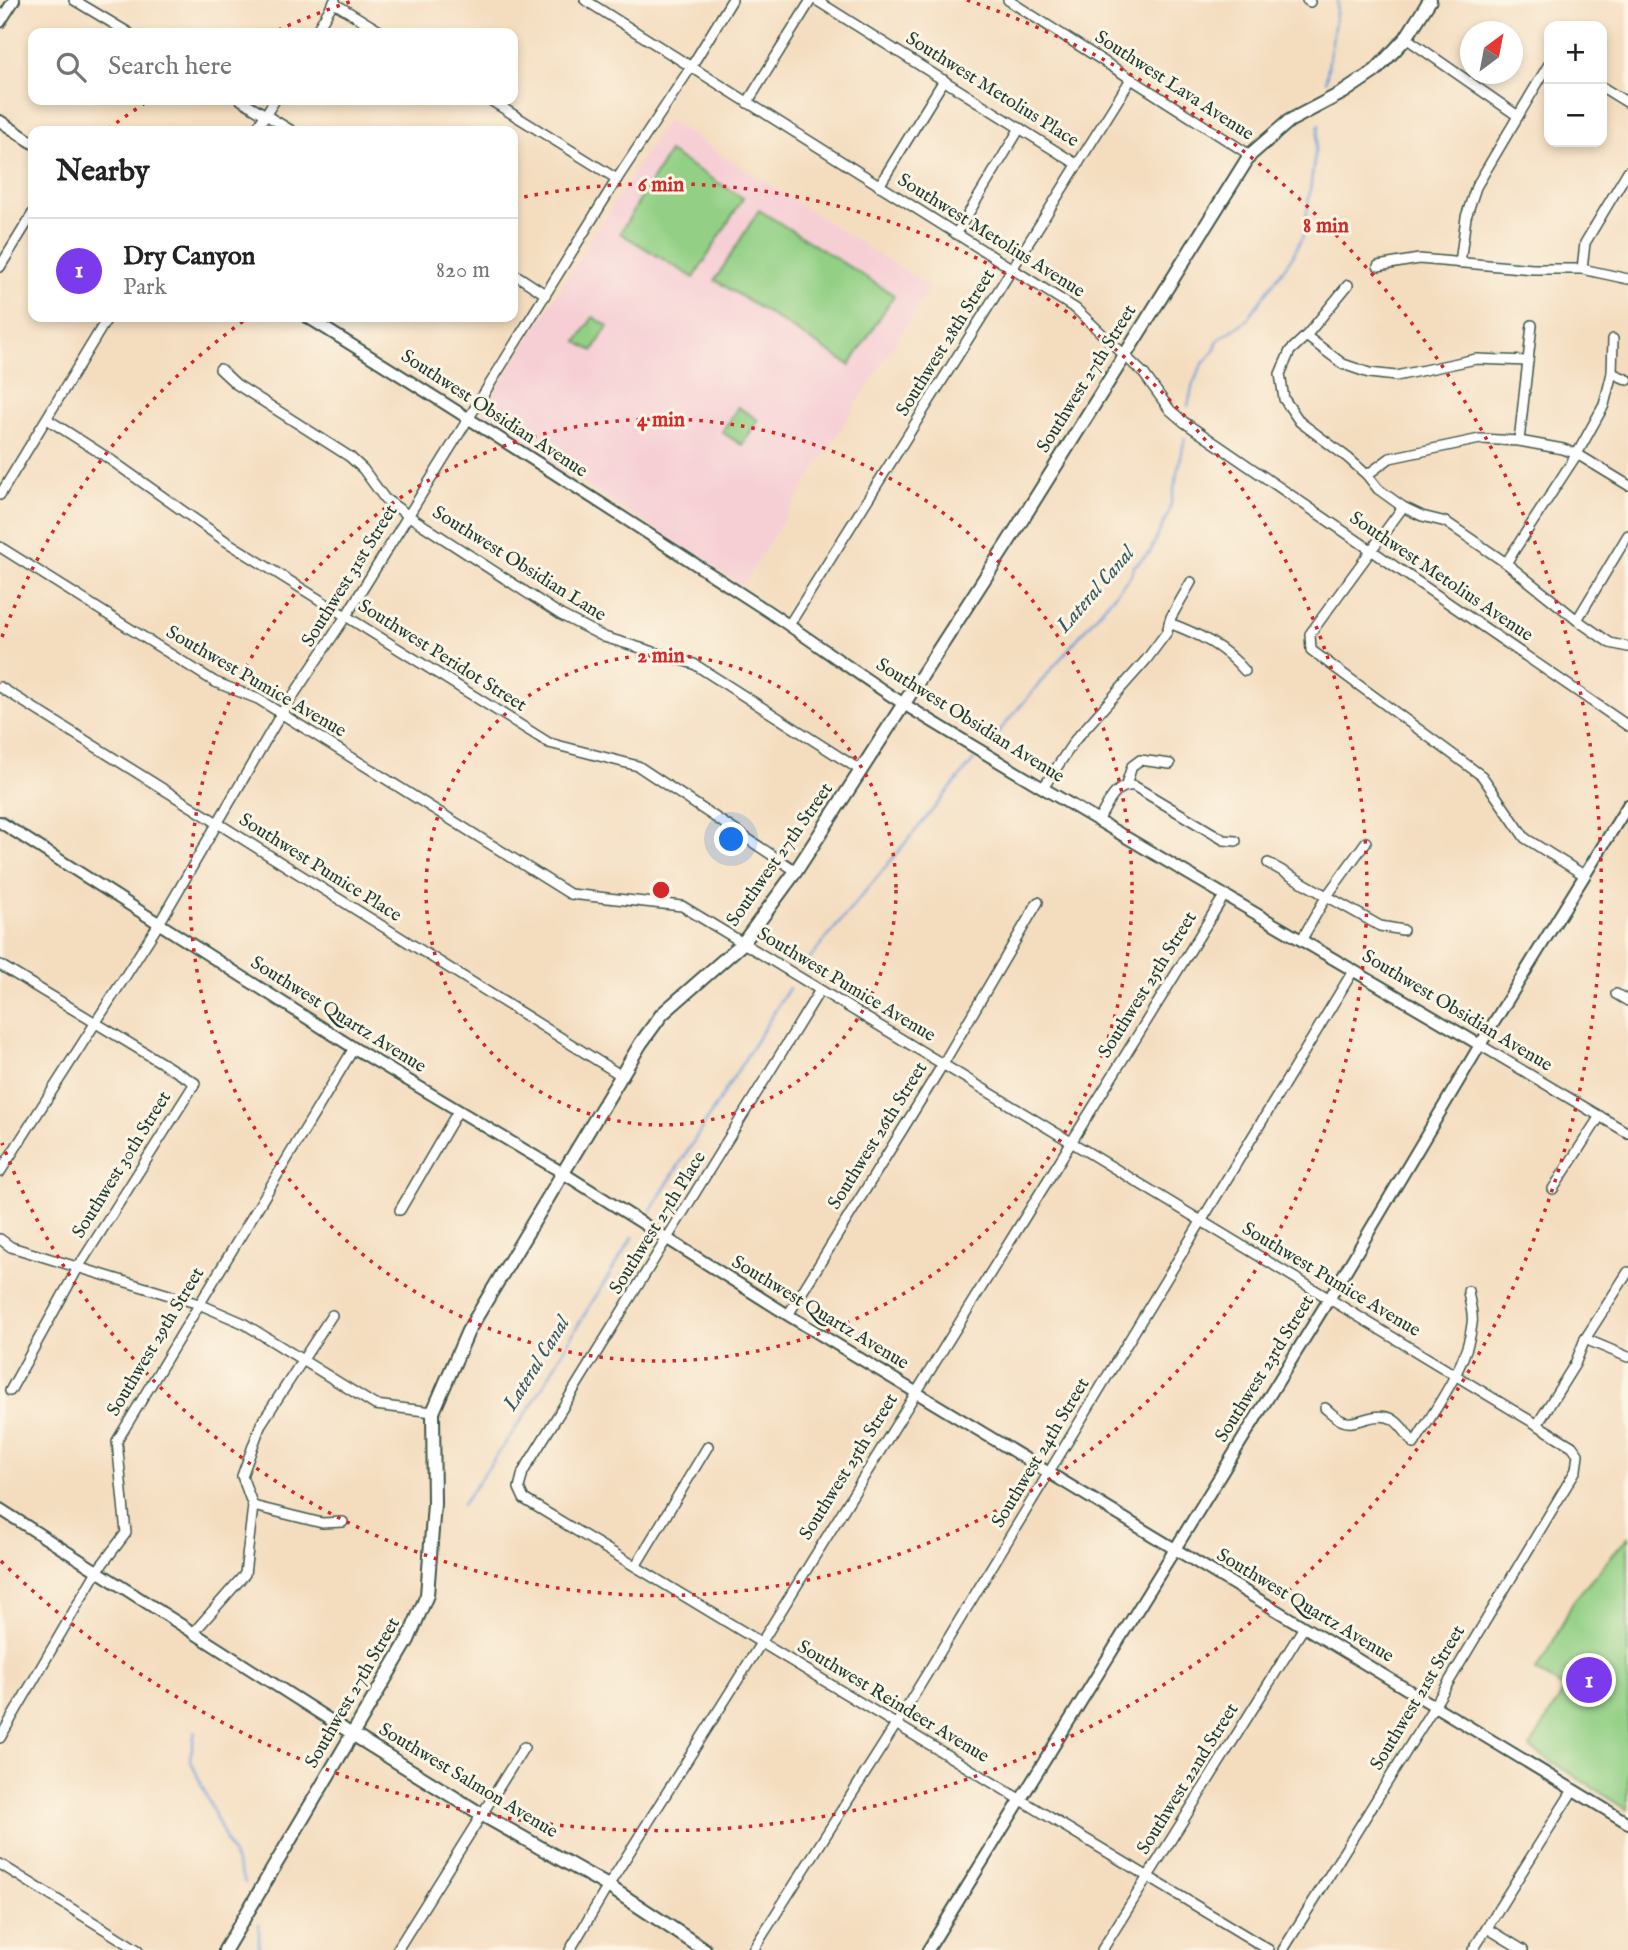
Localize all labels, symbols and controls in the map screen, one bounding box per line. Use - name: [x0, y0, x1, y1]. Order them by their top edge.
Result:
- north arrow: [1460, 21, 1523, 84]
- map controls: [1544, 21, 1607, 147]
- button: +: [1544, 21, 1607, 84]
- street label: Southwest Lava Avenue: [1090, 26, 1258, 147]
- street label: Southwest Metolius Place: [901, 27, 1083, 153]
- search box: [28, 28, 518, 105]
- icon: search: [52, 48, 90, 86]
- text: Search here: [108, 50, 232, 83]
- button: −: [1544, 84, 1607, 147]
- text: Nearby: [56, 153, 149, 191]
- street label: Southwest Metolius Avenue: [893, 168, 1089, 304]
- text: 6 min: [638, 172, 684, 199]
- text: 8 min: [1303, 213, 1349, 240]
- text: Dry Canyon: [123, 240, 255, 273]
- text: 1: [75, 256, 83, 285]
- text: 820 m: [436, 256, 490, 285]
- street label: Southwest 28th Street: [891, 265, 1001, 421]
- text: Park: [123, 273, 167, 302]
- street label: Southwest 27th Street: [1032, 300, 1143, 458]
- street label: Southwest Obsidian Avenue: [396, 345, 592, 484]
- text: 4 min: [637, 407, 685, 434]
- street label: Southwest 31st Street: [297, 500, 404, 652]
- street label: Southwest Obsidian Lane: [428, 501, 611, 627]
- street label: Southwest Metolius Avenue: [1345, 507, 1538, 648]
- water label: Lateral Canal: [1050, 539, 1142, 640]
- street label: Southwest Peridot Street: [353, 594, 531, 718]
- street label: Southwest Pumice Avenue: [162, 621, 351, 744]
- text: 2 min: [637, 643, 685, 670]
- street label: Southwest Obsidian Avenue: [871, 653, 1069, 789]
- street label: Southwest 27th Street: [721, 778, 839, 932]
- street label: Southwest Pumice Place: [234, 808, 406, 928]
- your location: [714, 822, 748, 856]
- centre of rings: [649, 878, 673, 902]
- street label: Southwest 25th Street: [1093, 907, 1203, 1063]
- street label: Southwest Pumice Avenue: [752, 922, 940, 1048]
- street label: Southwest Obsidian Avenue: [1357, 945, 1557, 1078]
- street label: Southwest Quartz Avenue: [246, 951, 431, 1079]
- street label: Southwest 26th Street: [823, 1057, 933, 1214]
- street label: Southwest 30th Street: [67, 1087, 177, 1243]
- street label: Southwest 27th Place: [604, 1147, 712, 1299]
- street label: Southwest Pumice Avenue: [1237, 1217, 1425, 1343]
- street label: Southwest Quartz Avenue: [727, 1251, 913, 1376]
- street label: Southwest 29th Street: [102, 1263, 210, 1421]
- street label: Southwest 23rd Street: [1210, 1291, 1320, 1447]
- water label: Lateral Canal: [497, 1310, 578, 1417]
- street label: Southwest 24th Street: [987, 1373, 1096, 1532]
- street label: Southwest 25th Street: [794, 1389, 904, 1545]
- street label: Southwest Quartz Avenue: [1212, 1544, 1398, 1669]
- street label: Southwest 27th Street: [300, 1613, 406, 1773]
- street label: Southwest 21st Street: [1365, 1621, 1471, 1775]
- street label: Southwest Reindeer Avenue: [793, 1635, 994, 1769]
- pin: 1: [1566, 1654, 1612, 1706]
- street label: Southwest 22nd Street: [1132, 1698, 1245, 1859]
- street label: Southwest Salmon Avenue: [374, 1718, 562, 1844]

